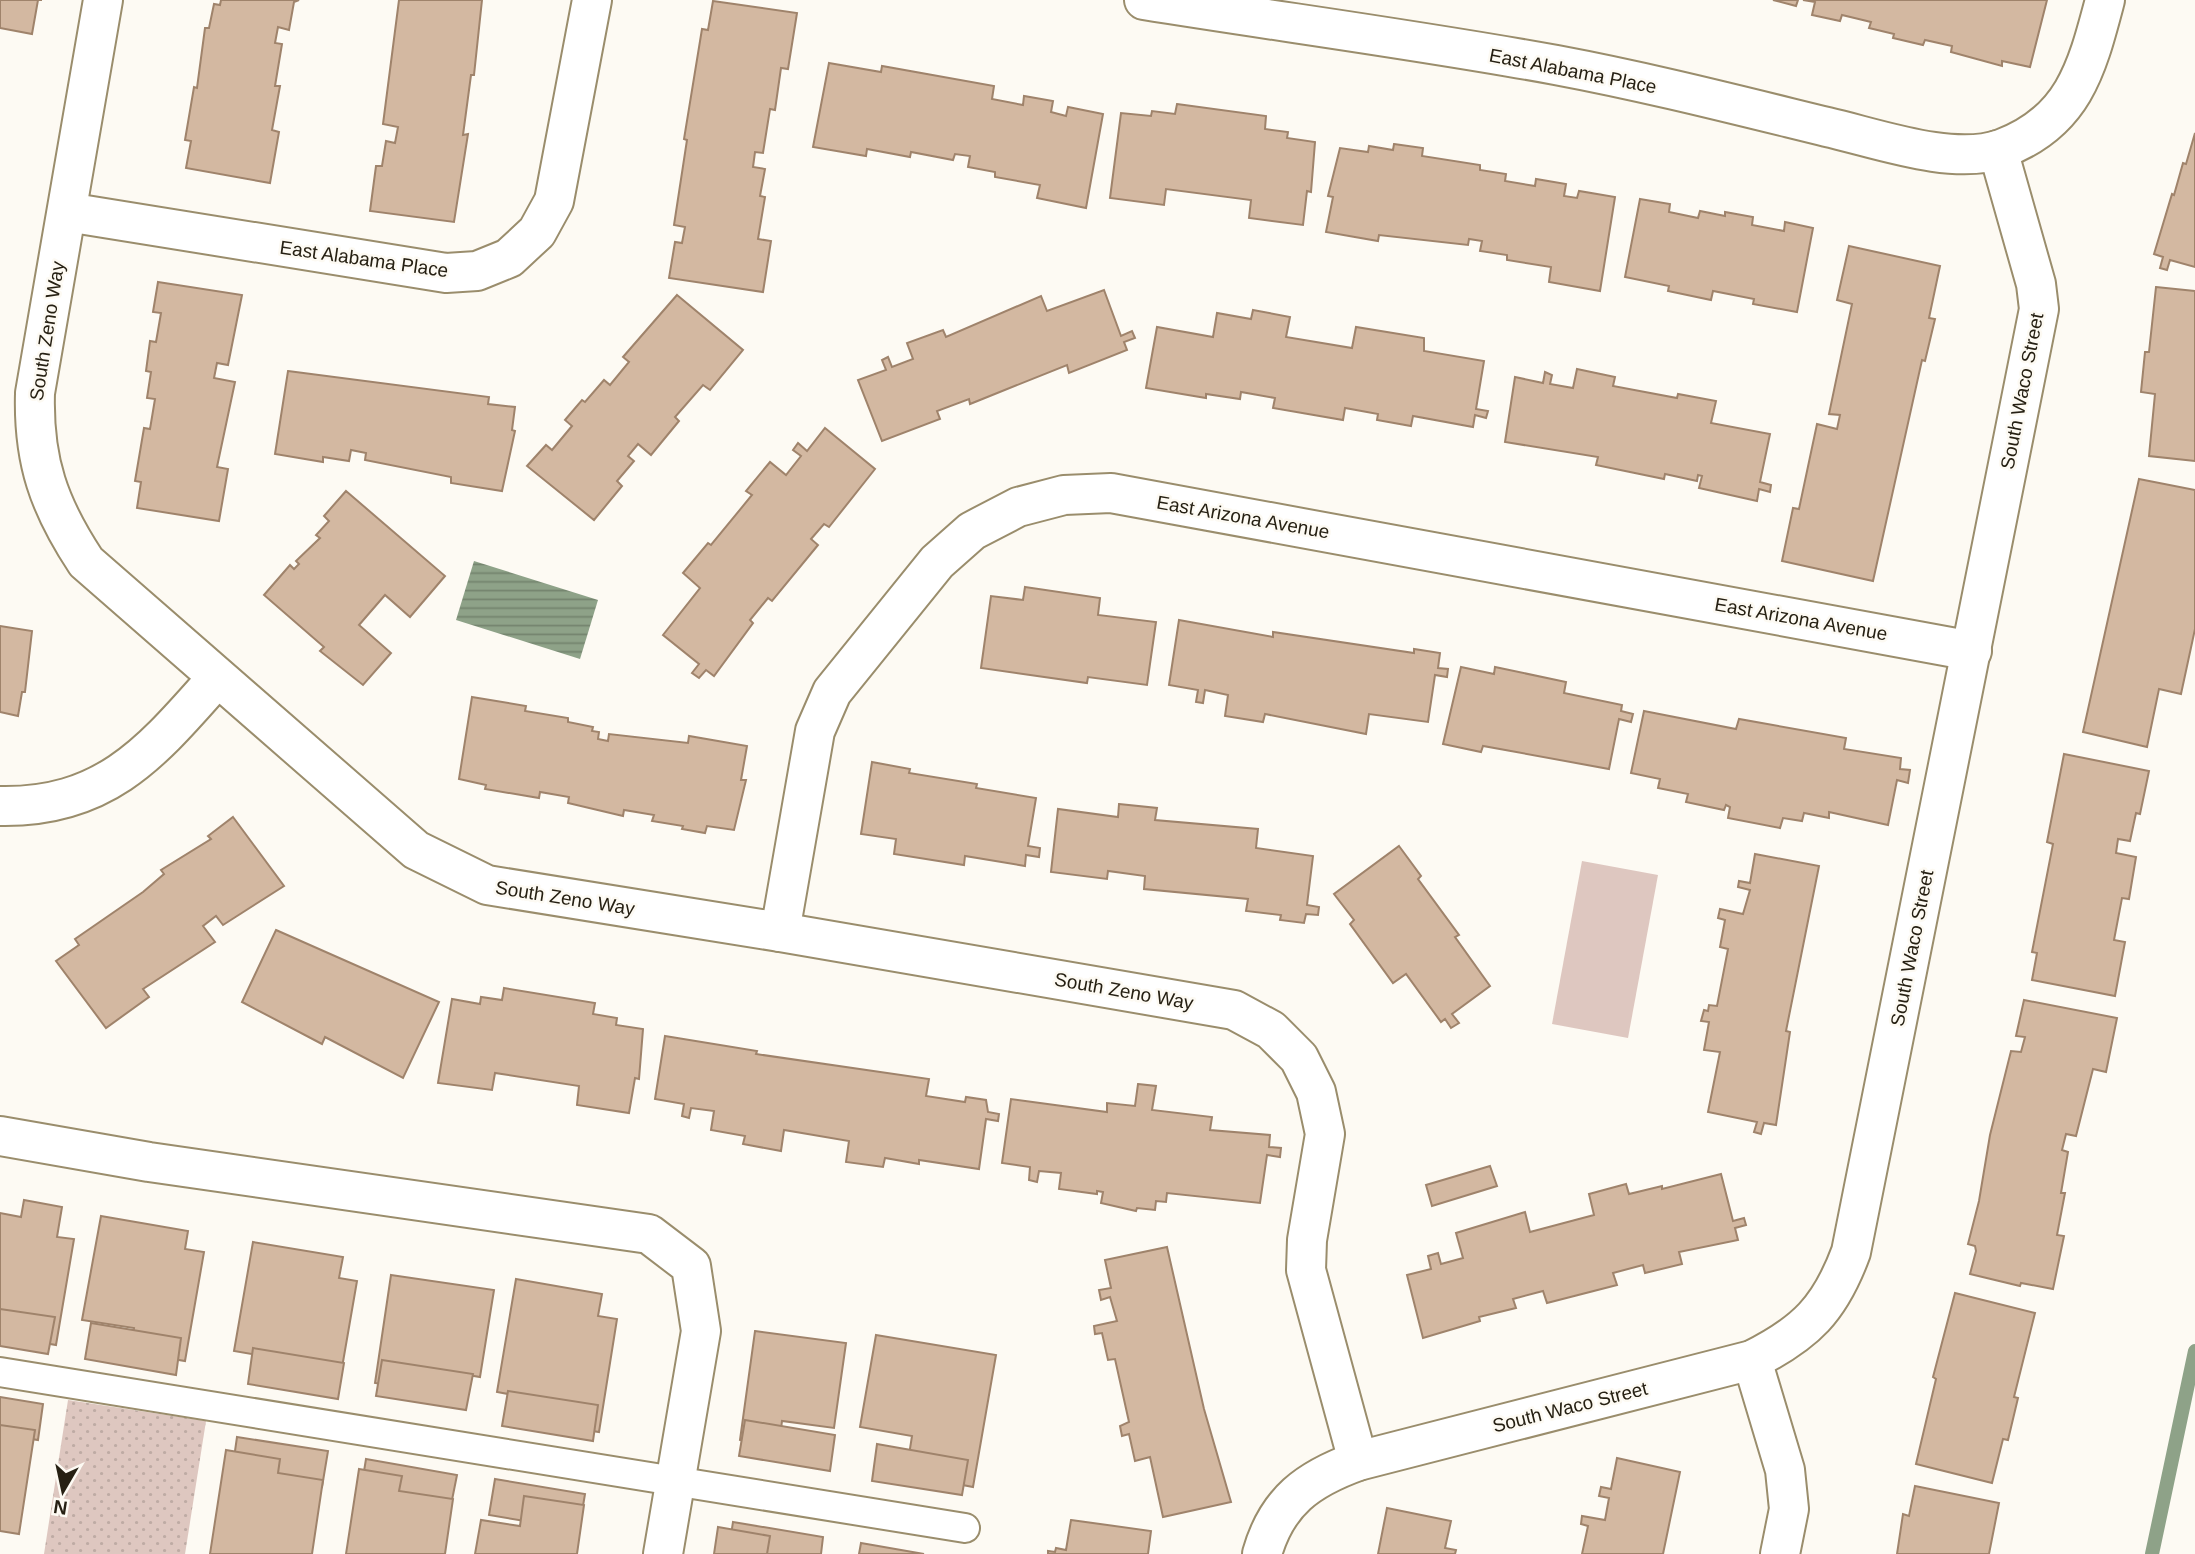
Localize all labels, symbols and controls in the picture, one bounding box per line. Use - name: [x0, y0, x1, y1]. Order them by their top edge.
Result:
- street label: East Alabama Place: [1488, 44, 1658, 98]
- street label: East Alabama Place: [278, 237, 450, 281]
- street label: South Zeno Way: [26, 259, 68, 402]
- street label: South Waco Street: [1997, 310, 2048, 471]
- street label: East Arizona Avenue: [1155, 491, 1331, 543]
- street label: East Arizona Avenue: [1713, 593, 1889, 645]
- street label: South Waco Street: [1887, 867, 1938, 1028]
- street label: South Zeno Way: [494, 877, 637, 919]
- street label: South Zeno Way: [1053, 968, 1196, 1014]
- street label: South Waco Street: [1490, 1377, 1650, 1436]
- north arrow: [28, 1456, 98, 1526]
- text: N: [52, 1496, 69, 1519]

